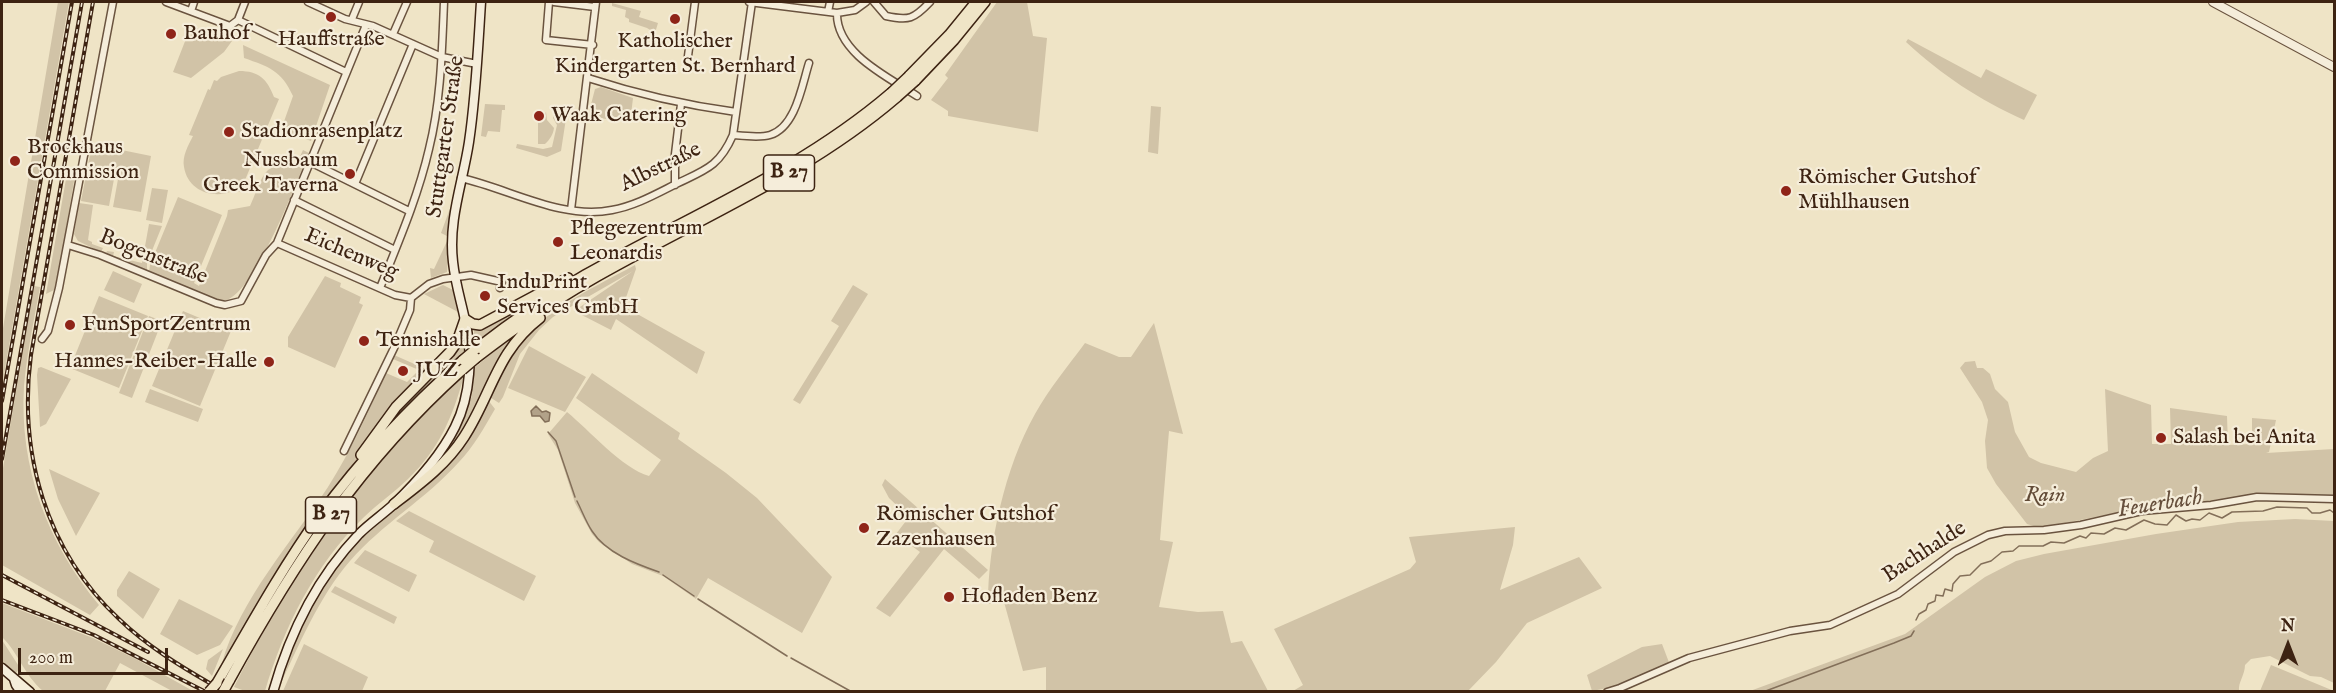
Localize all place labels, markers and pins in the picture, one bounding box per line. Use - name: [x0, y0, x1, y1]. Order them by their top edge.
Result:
- marker: Hauffstraße: [324, 10, 338, 24]
- marker: Katholischer Kindergarten St. Bernhard: [668, 12, 682, 26]
- place label: Bauhof: [183, 21, 250, 47]
- marker: Bauhof: [164, 27, 178, 41]
- place label: Hauffstraße: [277, 27, 385, 53]
- place label: Katholischer Kindergarten St. Bernhard: [555, 29, 795, 80]
- place label: Waak Catering: [551, 103, 687, 129]
- marker: Waak Catering: [532, 109, 546, 123]
- place label: Stadionrasenplatz: [241, 119, 403, 145]
- marker: Stadionrasenplatz: [222, 125, 236, 139]
- place label: Brockhaus Commission: [27, 135, 139, 186]
- place label: Nussbaum Greek Taverna: [203, 148, 338, 200]
- marker: Brockhaus Commission: [8, 154, 22, 168]
- place label: Römischer Gutshof Mühlhausen: [1798, 165, 1977, 216]
- marker: Nussbaum Greek Taverna: [343, 167, 357, 181]
- marker: Römischer Gutshof Mühlhausen: [1779, 184, 1793, 198]
- place label: Pflegezentrum Leonardis: [570, 216, 703, 268]
- marker: Pflegezentrum Leonardis: [551, 235, 565, 249]
- place label: InduPrint Services GmbH: [497, 270, 639, 322]
- marker: InduPrint Services GmbH: [478, 289, 492, 303]
- place label: FunSportZentrum: [82, 312, 251, 338]
- marker: FunSportZentrum: [63, 318, 77, 332]
- place label: Tennishalle: [376, 328, 481, 354]
- marker: Tennishalle: [357, 334, 371, 348]
- place label: Hannes-Reiber-Halle: [54, 349, 257, 375]
- marker: Hannes-Reiber-Halle: [262, 355, 276, 369]
- place label: JUZ: [415, 358, 458, 384]
- marker: JUZ: [396, 364, 410, 378]
- place label: Salash bei Anita: [2173, 425, 2316, 451]
- marker: Salash bei Anita: [2154, 431, 2168, 445]
- place label: Römischer Gutshof Zazenhausen: [876, 502, 1055, 554]
- marker: Römischer Gutshof Zazenhausen: [857, 521, 871, 535]
- place label: Hofladen Benz: [961, 584, 1098, 610]
- marker: Hofladen Benz: [942, 590, 956, 604]

